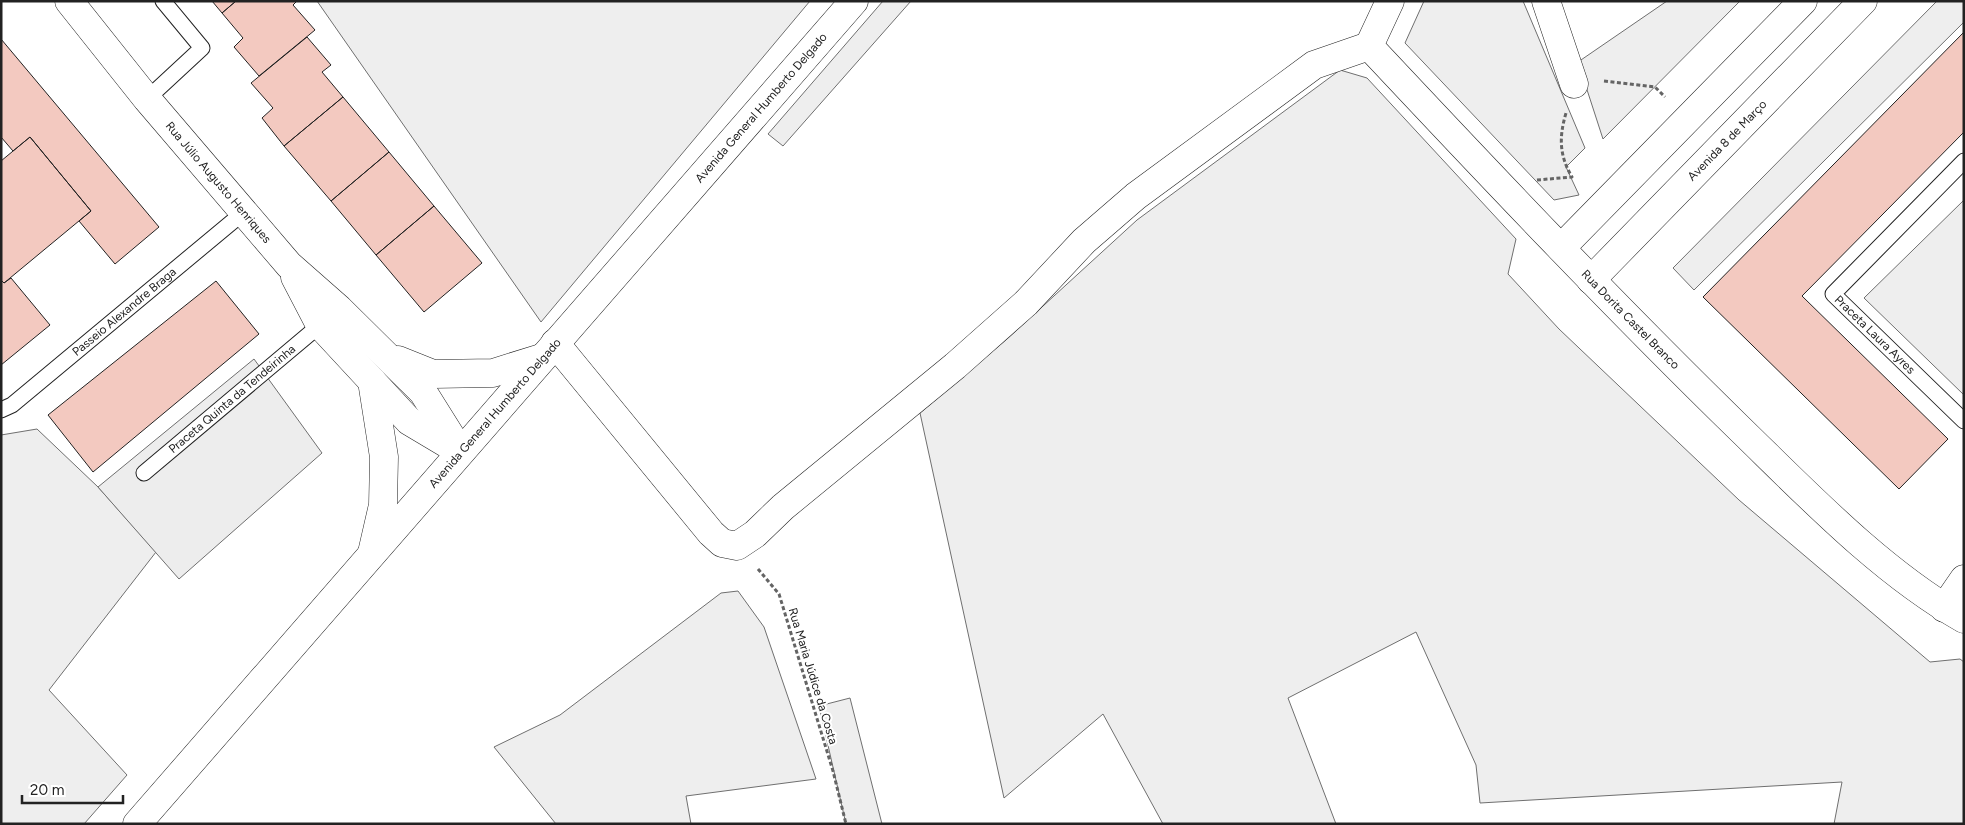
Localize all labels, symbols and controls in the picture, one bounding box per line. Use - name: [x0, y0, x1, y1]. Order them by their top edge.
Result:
- street label: Avenida General Humberto Delgado: [692, 30, 830, 185]
- street label: Avenida 8 de Março: [1685, 97, 1770, 184]
- street label: Rua Júlio Augusto Henriques: [163, 119, 274, 246]
- street label: Passeio Alexandre Braga: [70, 265, 179, 359]
- street label: Rua Dorita Castel Branco: [1579, 267, 1682, 372]
- street label: Praceta Laura Ayres: [1832, 292, 1918, 377]
- street label: Avenida General Humberto Delgado: [426, 335, 564, 491]
- street label: Praceta Quinta da Tendeirinha: [166, 342, 298, 456]
- street label: Rua Maria Júdice da Costa: [786, 606, 840, 746]
- scale bar: [22, 772, 124, 804]
- text: 20 m: [30, 781, 64, 799]

